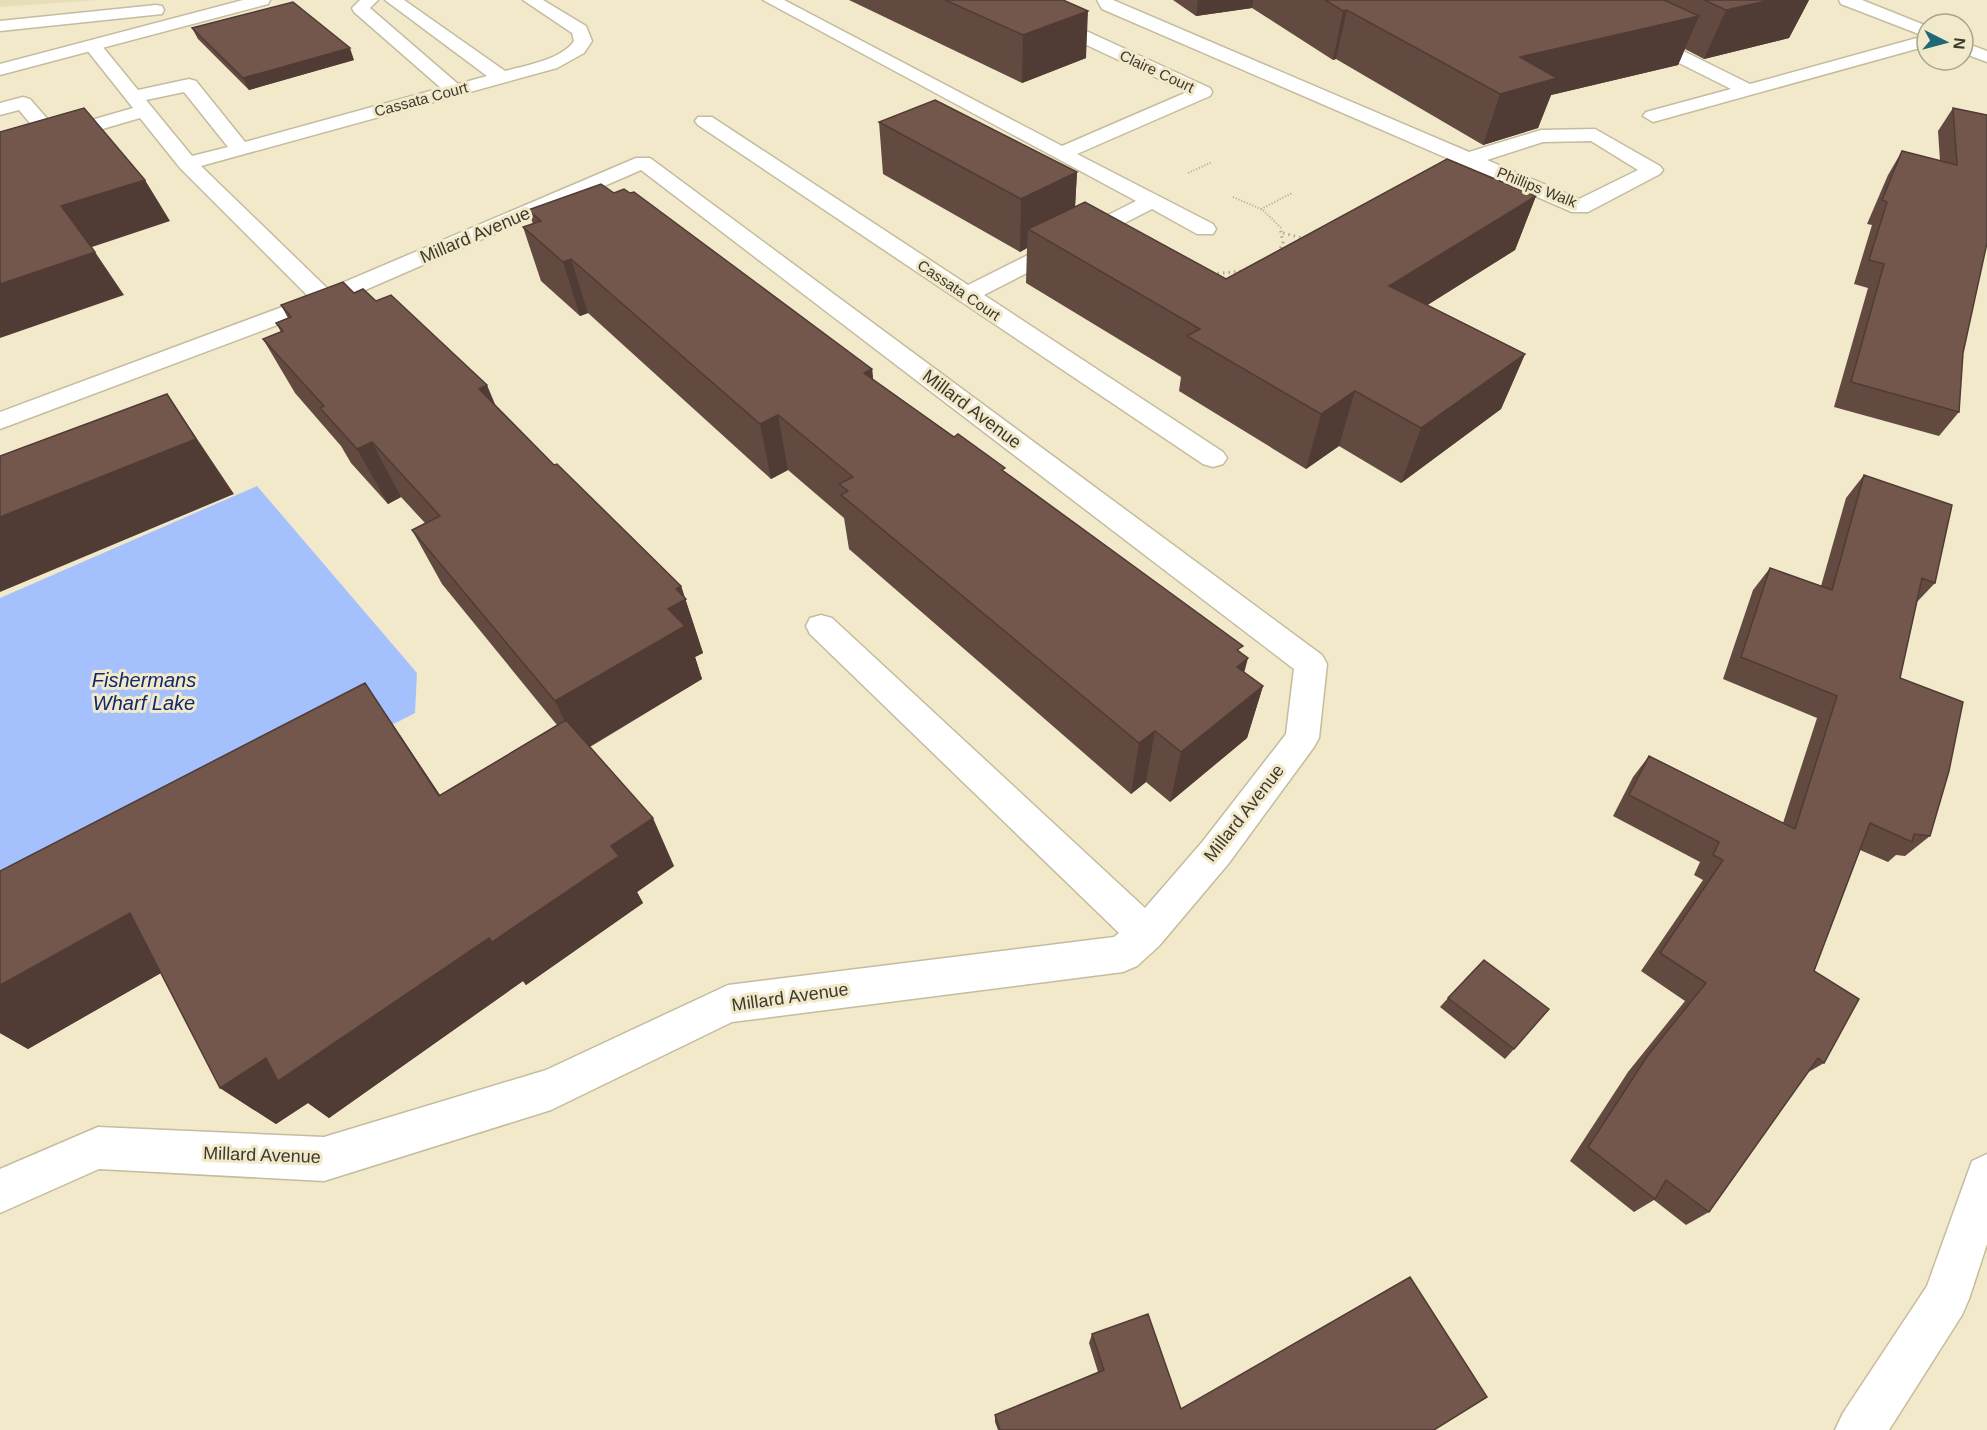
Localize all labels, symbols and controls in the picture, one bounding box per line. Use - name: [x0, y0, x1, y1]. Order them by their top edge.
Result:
- north arrow: [1915, 12, 1975, 72]
- text: N: [1950, 37, 1968, 50]
- street label: Claire Court: [1117, 46, 1198, 96]
- street label: Cassata Court: [372, 78, 470, 120]
- street label: Phillips Walk: [1495, 163, 1580, 211]
- street label: Millard Avenue: [417, 203, 533, 267]
- street label: Cassata Court: [915, 256, 1004, 324]
- street label: Millard Avenue: [919, 366, 1025, 452]
- water label: Fishermans Wharf Lake: [92, 669, 196, 714]
- street label: Millard Avenue: [1200, 760, 1288, 866]
- street label: Millard Avenue: [730, 979, 850, 1015]
- street label: Millard Avenue: [203, 1143, 321, 1167]

